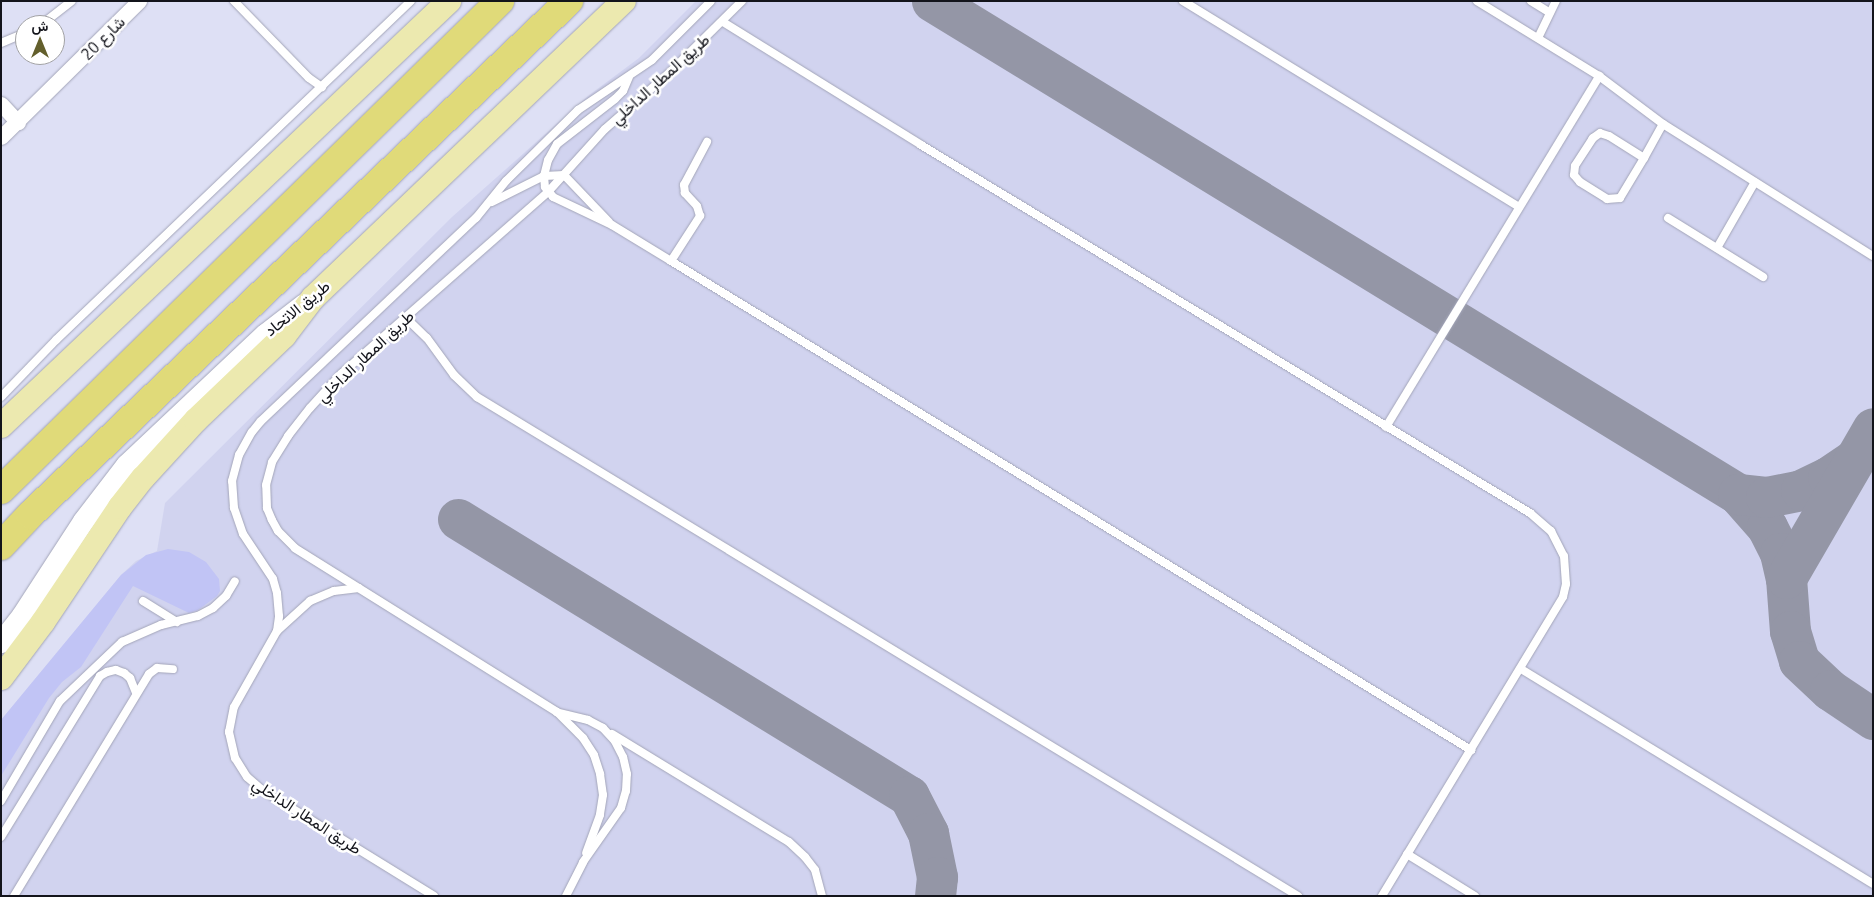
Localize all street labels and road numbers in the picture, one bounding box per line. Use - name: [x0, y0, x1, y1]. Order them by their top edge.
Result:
- street label: شارع 20: [77, 12, 129, 64]
- street label: طريق المطار الداخلي: [607, 30, 713, 128]
- street label: طريق الاتحاد: [261, 276, 333, 340]
- street label: طريق المطار الداخلي: [312, 306, 418, 406]
- street label: طريق المطار الداخلي: [249, 774, 365, 858]

